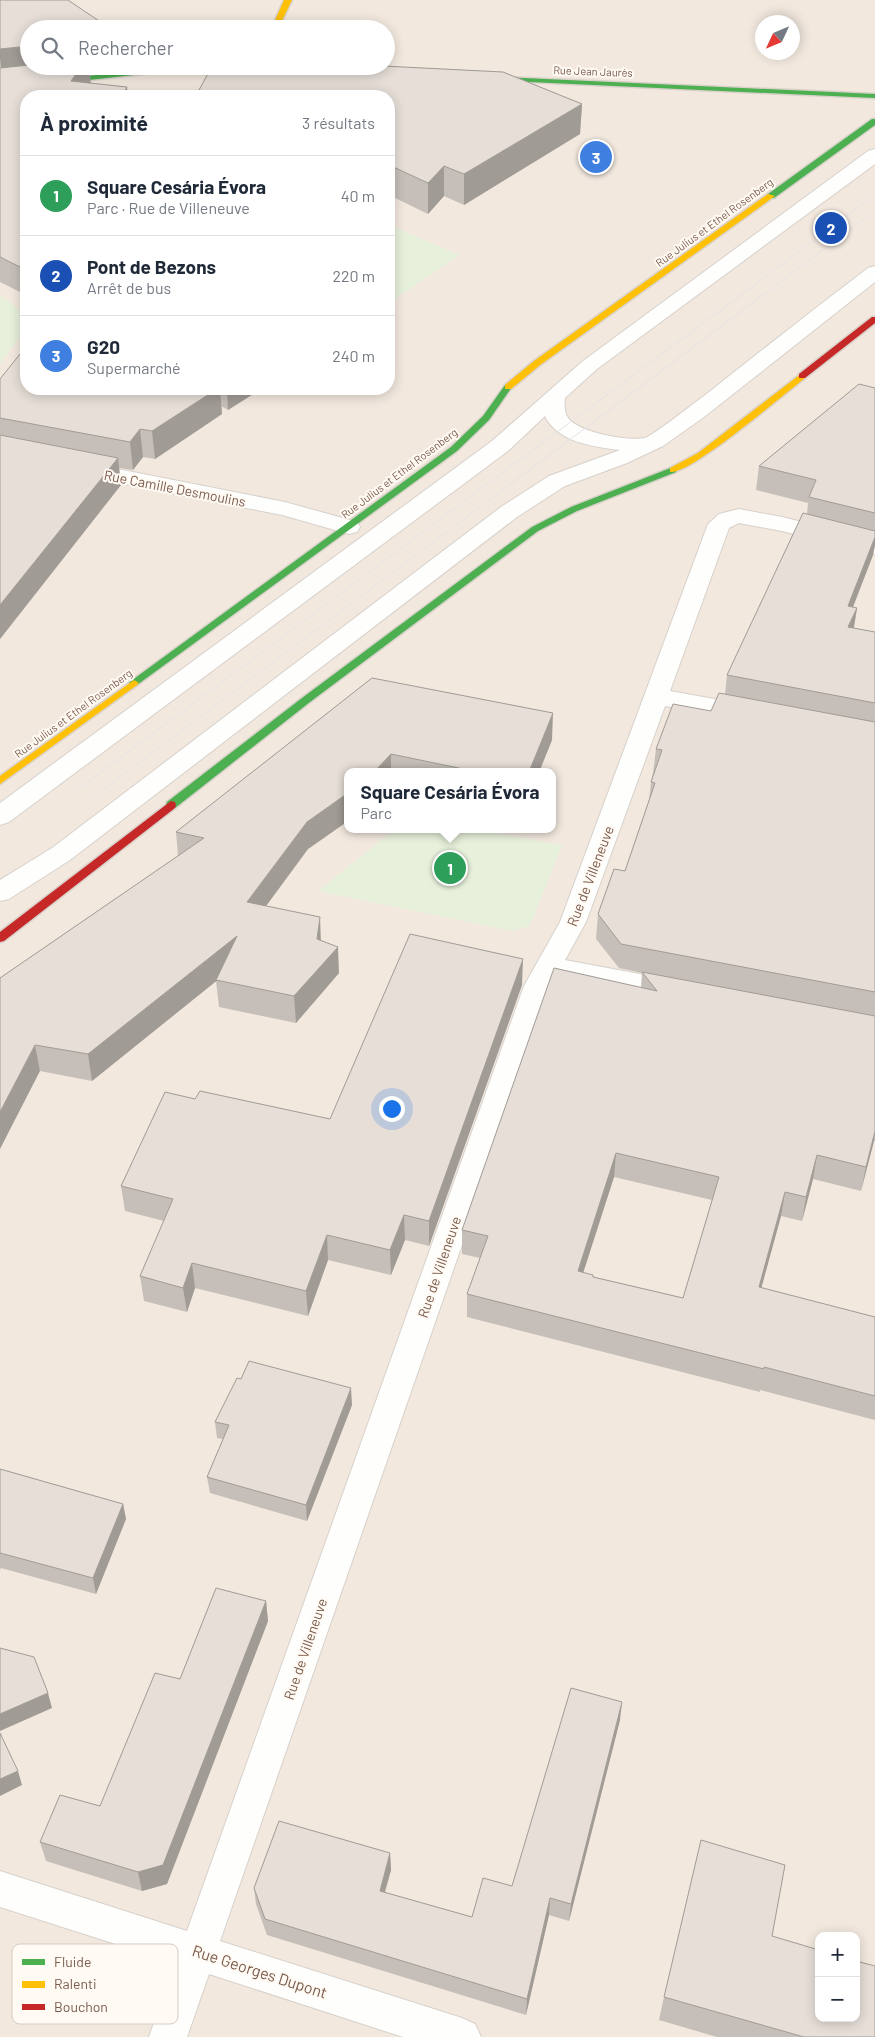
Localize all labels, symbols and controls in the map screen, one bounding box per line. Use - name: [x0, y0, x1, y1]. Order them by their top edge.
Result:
- north arrow: [755, 15, 800, 60]
- search box: [20, 20, 395, 75]
- icon: search: [38, 34, 66, 62]
- text: Rechercher: [78, 36, 174, 59]
- street label: Rue Jean Jaurès: [553, 63, 633, 79]
- text: À proximité: [40, 110, 148, 135]
- text: 3 résultats: [302, 113, 375, 132]
- pin: 3: [580, 138, 612, 176]
- text: Square Cesária Évora: [87, 175, 266, 198]
- street label: Rue Julius et Ethel Rosenberg: [653, 175, 775, 269]
- text: 1: [53, 186, 59, 205]
- text: 40 m: [341, 186, 375, 205]
- text: Parc · Rue de Villeneuve: [87, 198, 250, 217]
- pin: 2: [815, 209, 847, 247]
- text: Pont de Bezons: [87, 255, 216, 278]
- text: 2: [52, 266, 60, 285]
- text: 220 m: [332, 266, 375, 285]
- text: Arrêt de bus: [87, 278, 171, 297]
- text: G20: [87, 335, 120, 358]
- text: 3: [52, 346, 60, 365]
- text: 240 m: [332, 346, 375, 365]
- text: Supermarché: [87, 358, 181, 377]
- street label: Rue Julius et Ethel Rosenberg: [338, 425, 460, 521]
- street label: Rue Camille Desmoulins: [103, 466, 248, 510]
- street label: Rue Julius et Ethel Rosenberg: [12, 666, 134, 760]
- popup: [344, 768, 556, 833]
- text: Square Cesária Évora: [360, 780, 540, 803]
- text: Parc: [360, 803, 392, 822]
- street label: Rue de Villeneuve: [563, 823, 617, 929]
- pin: 1: [434, 849, 466, 887]
- your location: [379, 1096, 405, 1122]
- street label: Rue de Villeneuve: [414, 1214, 464, 1320]
- street label: Rue de Villeneuve: [280, 1596, 330, 1702]
- map controls: [815, 1932, 860, 2022]
- button: +: [815, 1932, 860, 1977]
- street label: Rue Georges Dupont: [190, 1940, 330, 2002]
- legend: [12, 1944, 178, 2024]
- text: Fluide: [54, 1953, 91, 1970]
- text: Ralenti: [54, 1975, 97, 1992]
- button: −: [815, 1977, 860, 2022]
- text: Bouchon: [54, 1998, 108, 2015]

